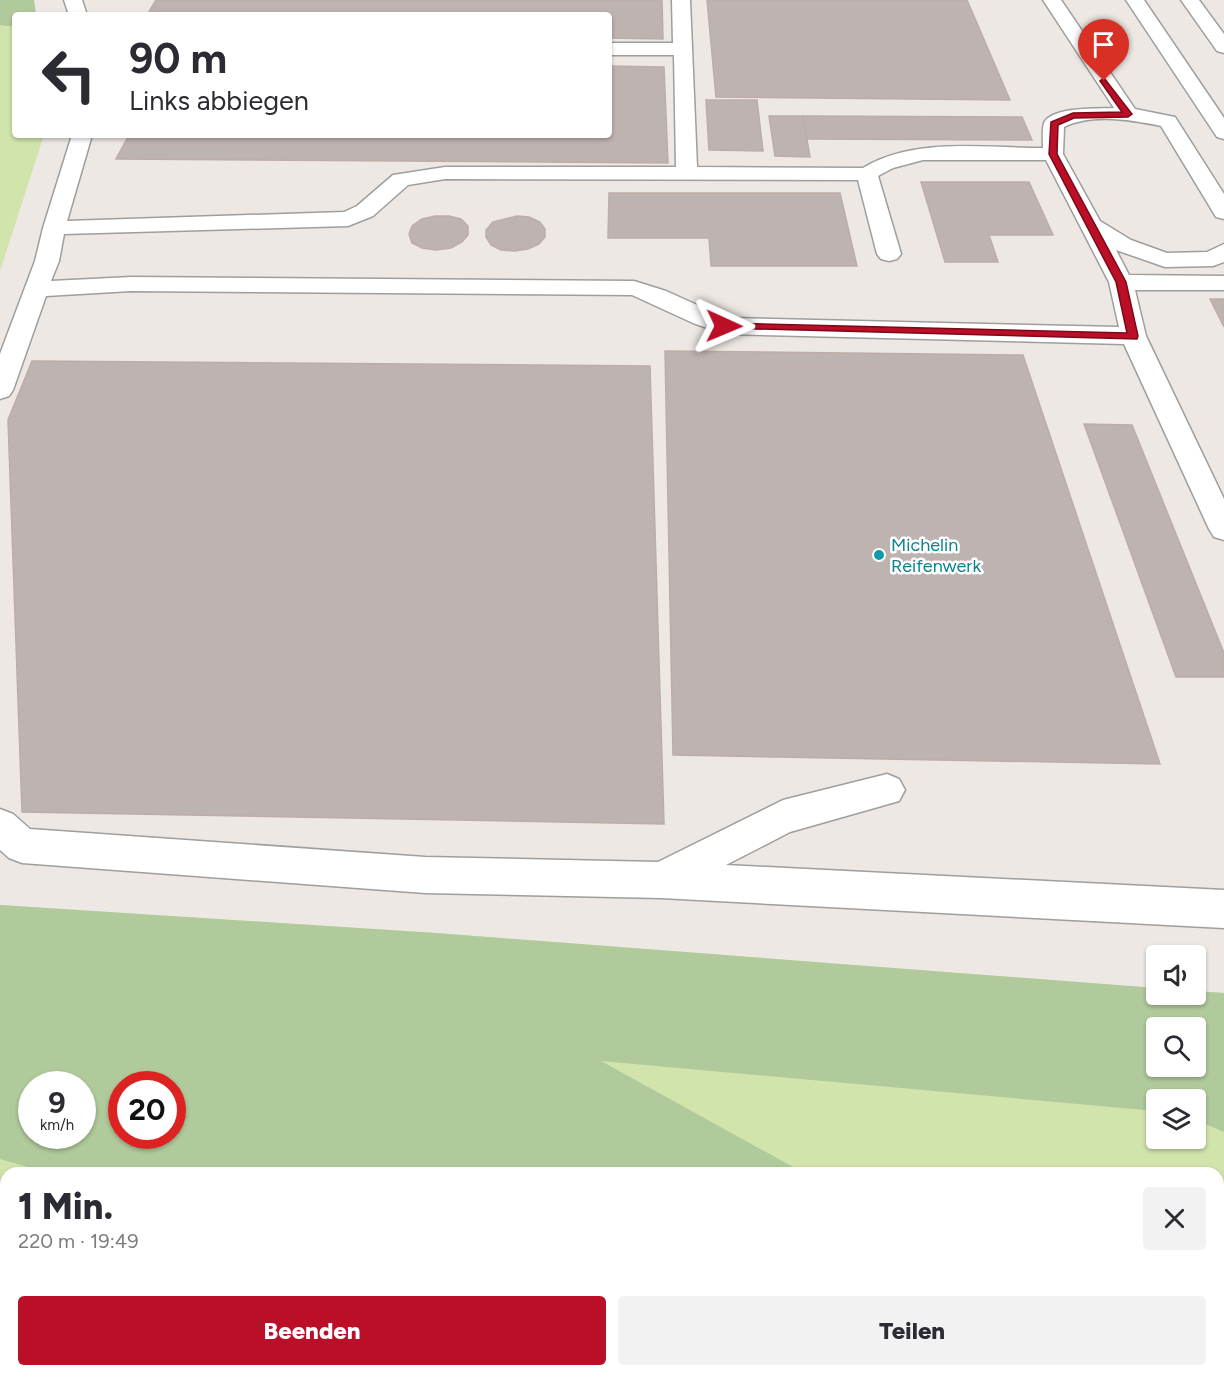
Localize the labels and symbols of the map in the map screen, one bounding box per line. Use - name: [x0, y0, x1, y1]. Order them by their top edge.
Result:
- pin: [1078, 19, 1129, 81]
- position arrow: [692, 294, 756, 358]
- place label: Michelin Reifenwerk: [891, 534, 981, 577]
- marker: Michelin Reifenwerk: [872, 548, 886, 562]
- speed limit sign: 20: [108, 1071, 186, 1149]

